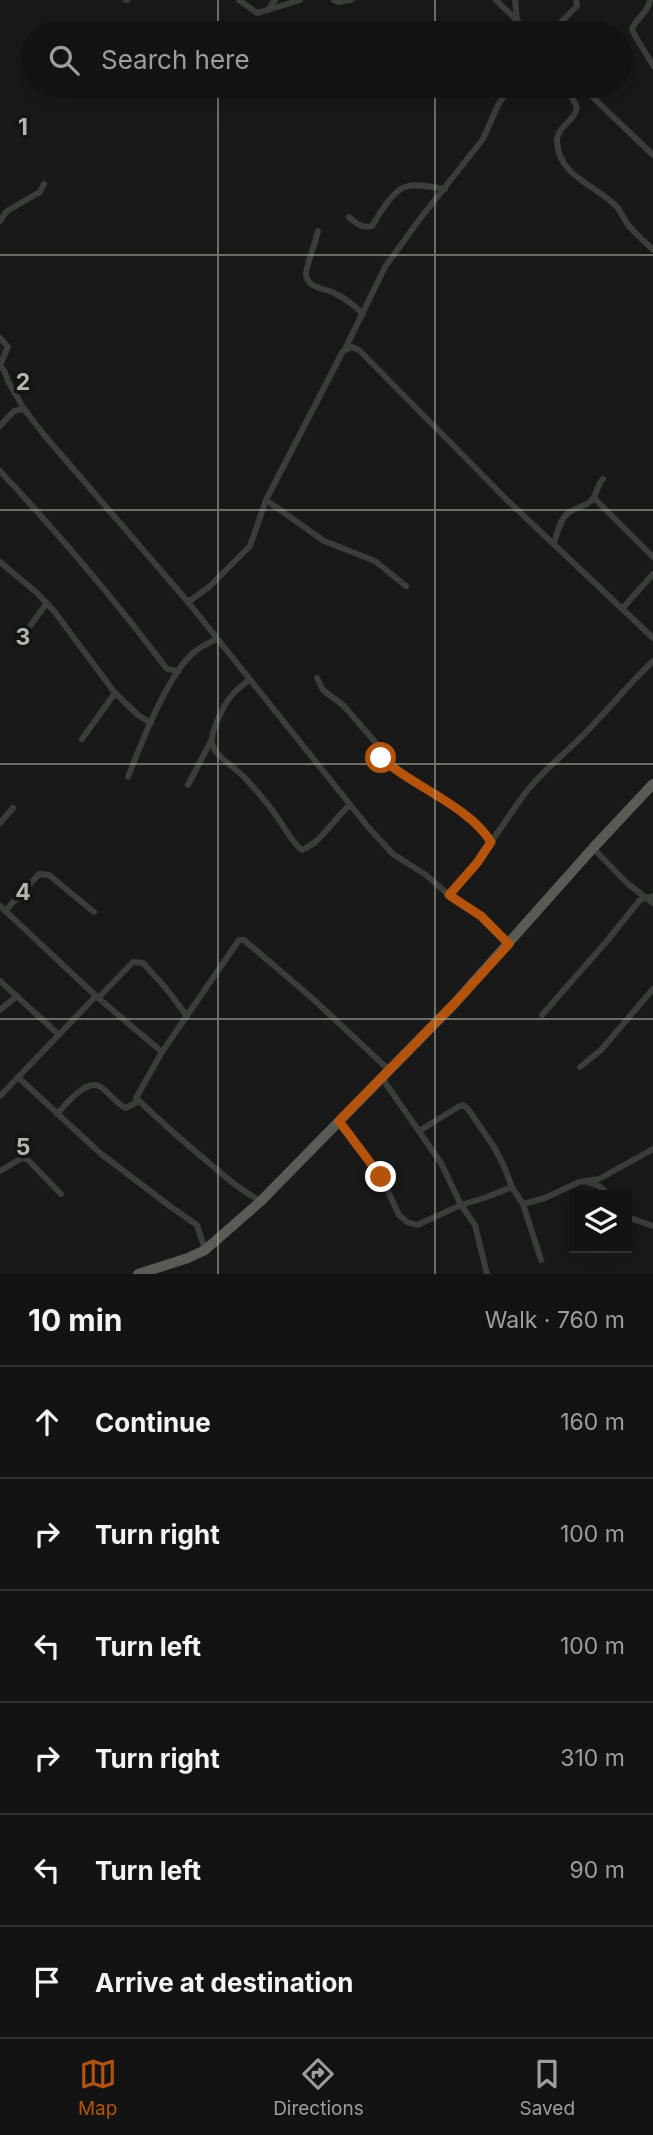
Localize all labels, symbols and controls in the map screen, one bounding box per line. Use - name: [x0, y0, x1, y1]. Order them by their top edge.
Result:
- search box: [21, 21, 632, 98]
- icon: search: [45, 41, 83, 79]
- text: Search here: [101, 44, 250, 75]
- text: 1: [18, 113, 28, 141]
- text: 2: [16, 368, 30, 396]
- text: 3: [16, 623, 30, 651]
- route start: [365, 742, 396, 773]
- text: 4: [15, 878, 31, 906]
- text: 5: [16, 1133, 30, 1161]
- route end: [365, 1161, 396, 1192]
- map controls: [569, 1190, 632, 1253]
- button: layers: [569, 1190, 632, 1253]
- text: 10 min: [28, 1302, 122, 1338]
- text: Walk · 760 m: [485, 1306, 625, 1334]
- icon: ahead: [28, 1403, 66, 1441]
- text: Continue: [95, 1407, 211, 1438]
- text: 160 m: [560, 1408, 625, 1436]
- icon: right: [28, 1515, 66, 1553]
- text: Turn right: [95, 1519, 220, 1550]
- text: 100 m: [560, 1520, 625, 1548]
- icon: left: [28, 1627, 66, 1665]
- text: Turn left: [95, 1631, 201, 1662]
- text: 100 m: [560, 1632, 625, 1660]
- icon: right: [28, 1739, 66, 1777]
- text: Turn right: [95, 1743, 220, 1774]
- text: 310 m: [560, 1744, 625, 1772]
- icon: left: [28, 1851, 66, 1889]
- text: Turn left: [95, 1855, 201, 1886]
- text: 90 m: [570, 1856, 625, 1884]
- icon: arrive: [28, 1963, 66, 2001]
- text: Arrive at destination: [95, 1967, 354, 1998]
- tab: Map: [78, 2055, 117, 2120]
- tab: Directions: [273, 2055, 364, 2120]
- tab: Saved: [519, 2055, 575, 2120]

